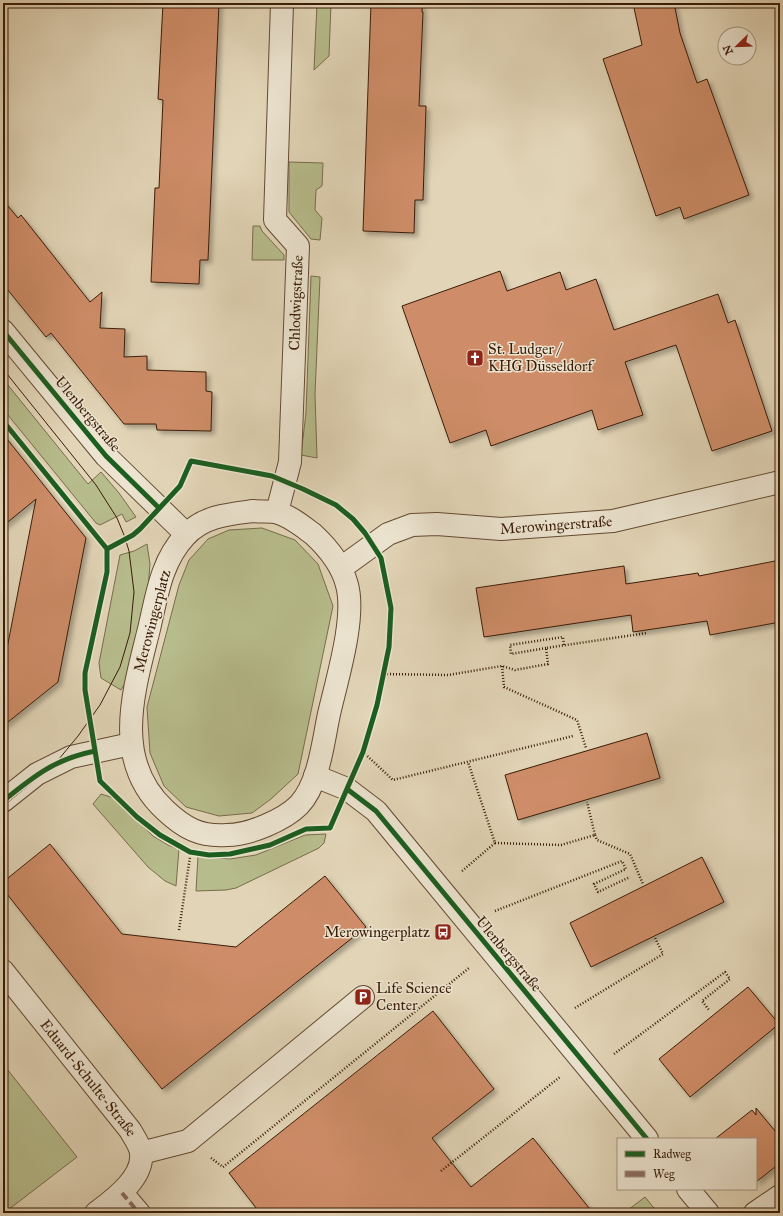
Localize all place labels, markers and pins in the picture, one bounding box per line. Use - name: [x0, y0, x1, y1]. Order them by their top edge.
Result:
- place label: St. Ludger / KHG Düsseldorf: [488, 340, 595, 375]
- church icon: St. Ludger / KHG Düsseldorf: [465, 348, 485, 368]
- bus stop icon: Merowingerplatz: [433, 922, 453, 942]
- place label: Merowingerplatz: [324, 923, 430, 941]
- place label: Life Science Center: [376, 979, 452, 1014]
- parking icon: Life Science Center: [353, 987, 373, 1007]

